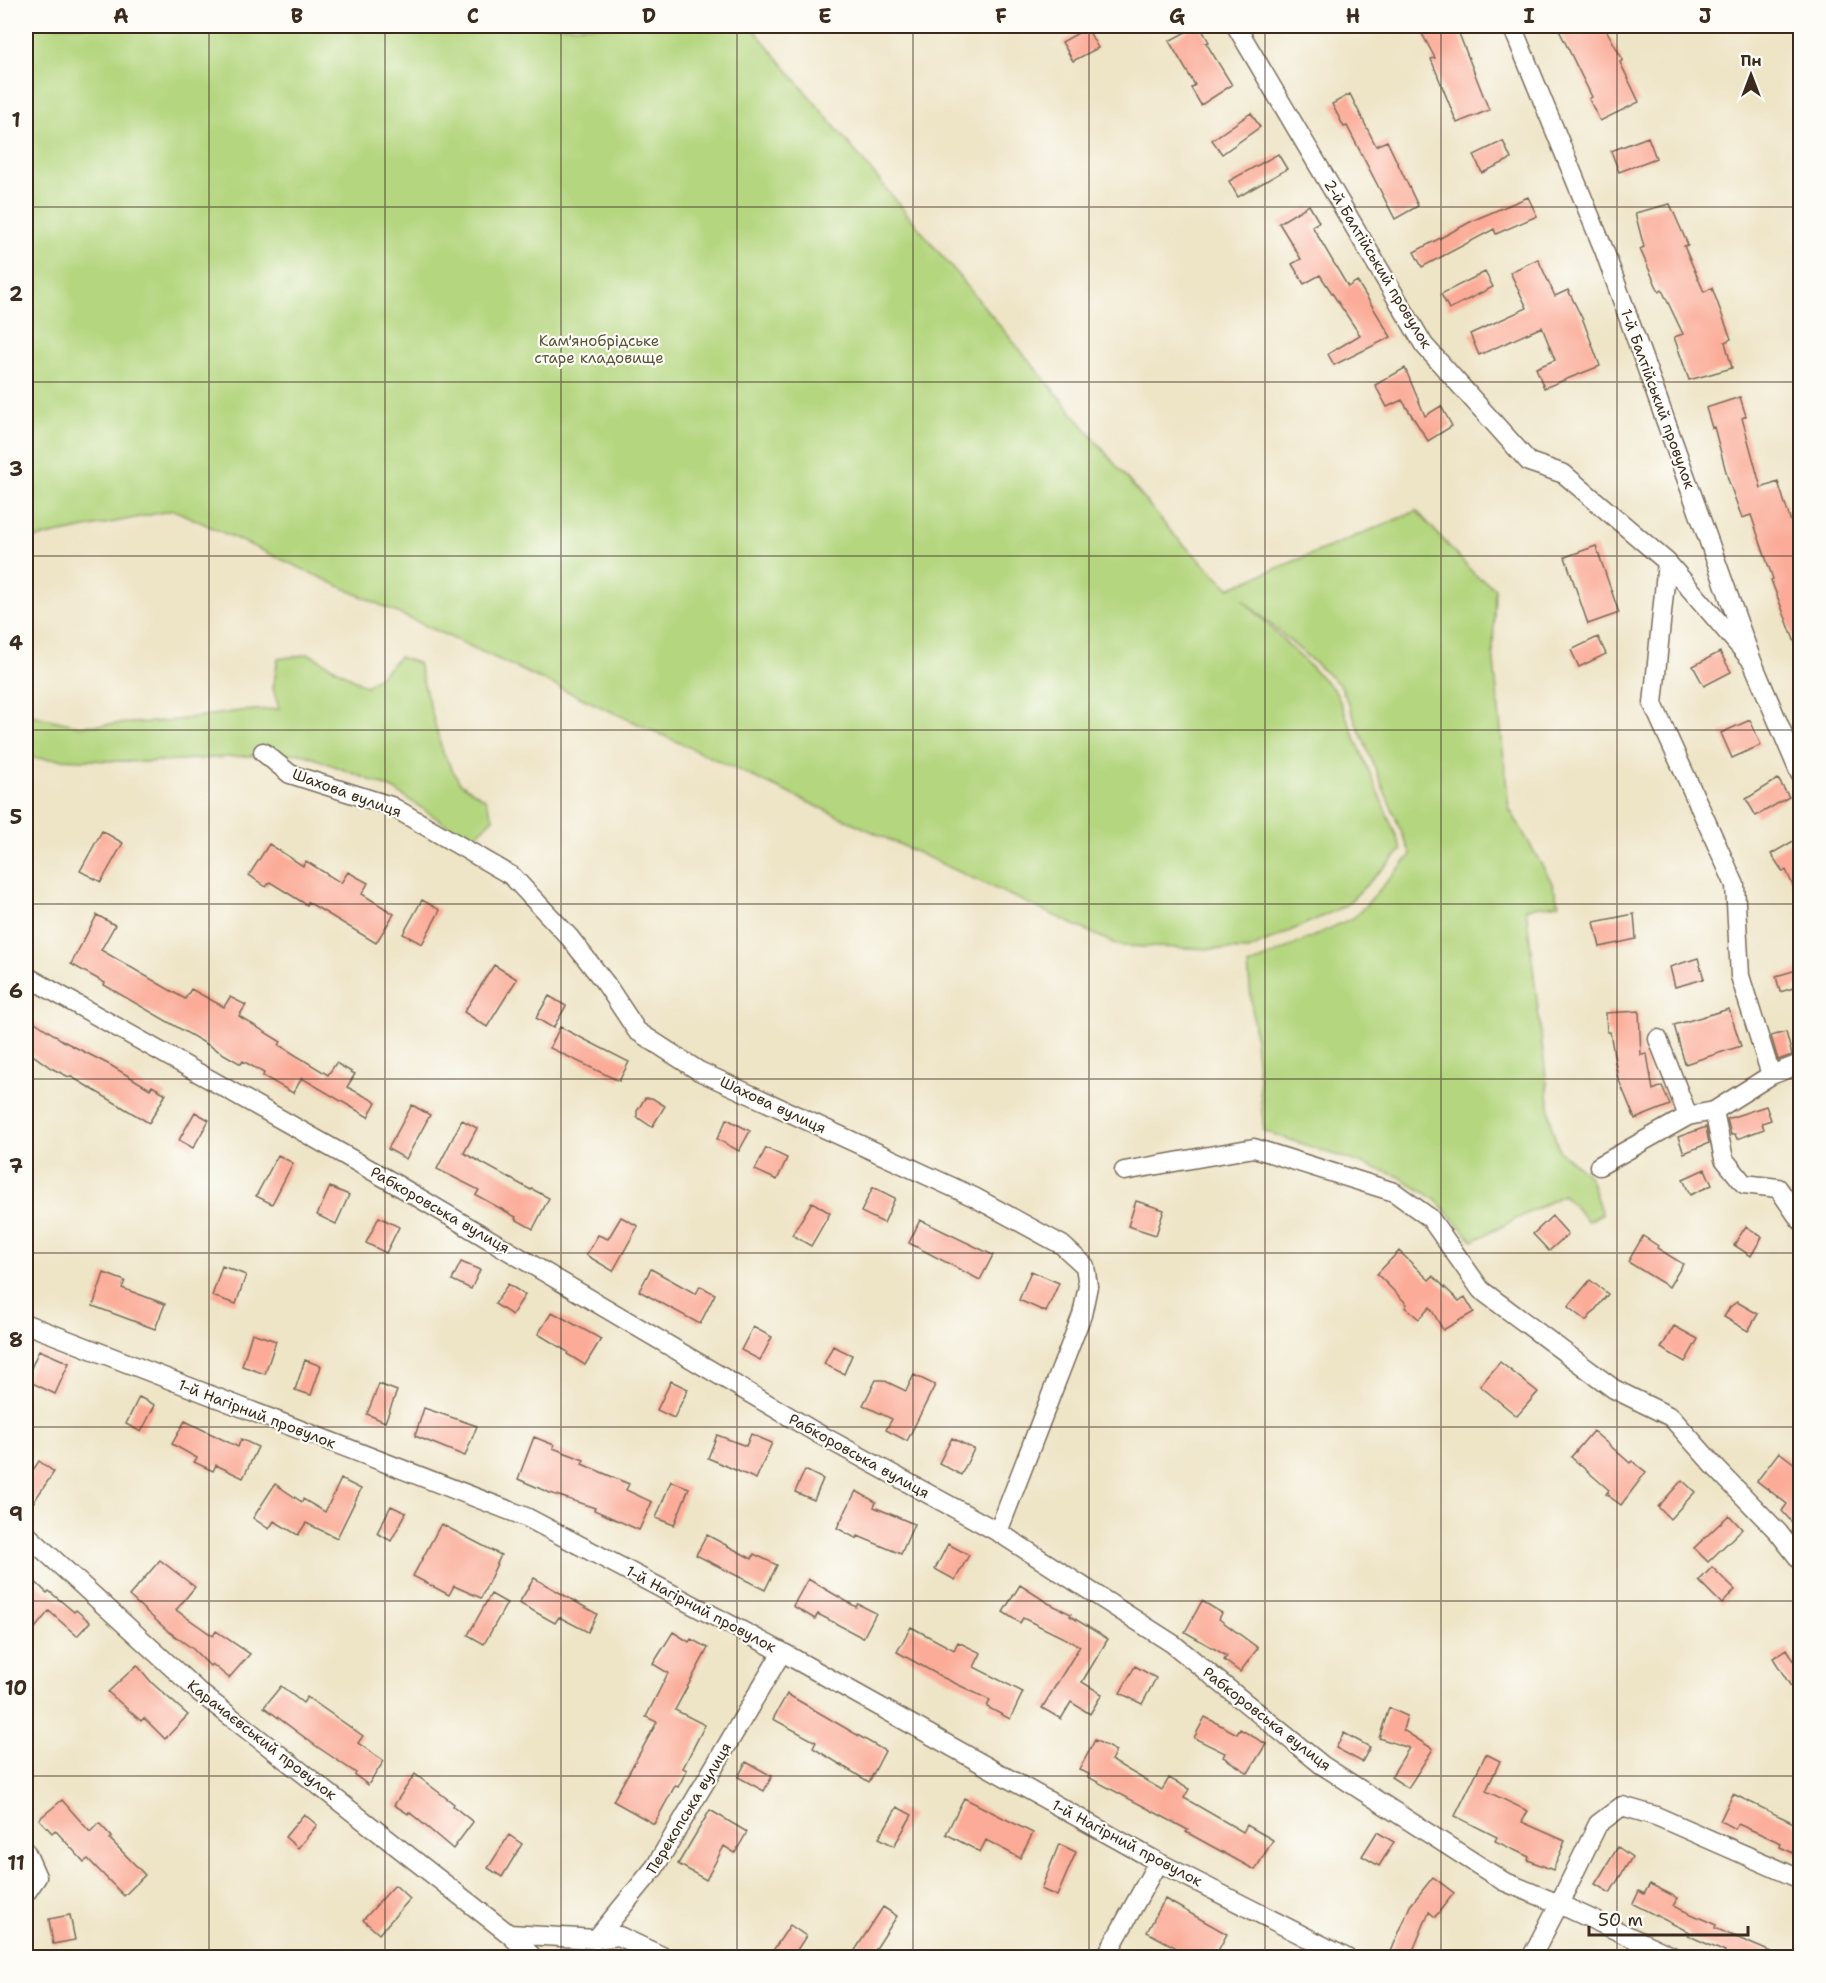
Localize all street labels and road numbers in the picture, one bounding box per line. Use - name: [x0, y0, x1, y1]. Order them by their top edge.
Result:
- street label: 2-й Балтійський провулок: [1319, 176, 1437, 352]
- street label: 1-й Балтійський провулок: [1616, 306, 1700, 492]
- street label: Шахова вулиця: [290, 764, 404, 822]
- street label: Шахова вулиця: [717, 1072, 829, 1138]
- street label: Рабкоровська вулиця: [367, 1162, 513, 1258]
- street label: 1-й Нагірний провулок: [175, 1375, 339, 1453]
- street label: Рабкоровська вулиця: [785, 1409, 933, 1503]
- street label: 1-й Нагірний провулок: [622, 1561, 780, 1657]
- street label: Рабкоровська вулиця: [1199, 1663, 1335, 1775]
- street label: Карачаєвський провулок: [183, 1675, 341, 1805]
- street label: Перекопська вулиця: [642, 1739, 736, 1877]
- street label: 1-й Нагірний провулок: [1048, 1795, 1206, 1891]

